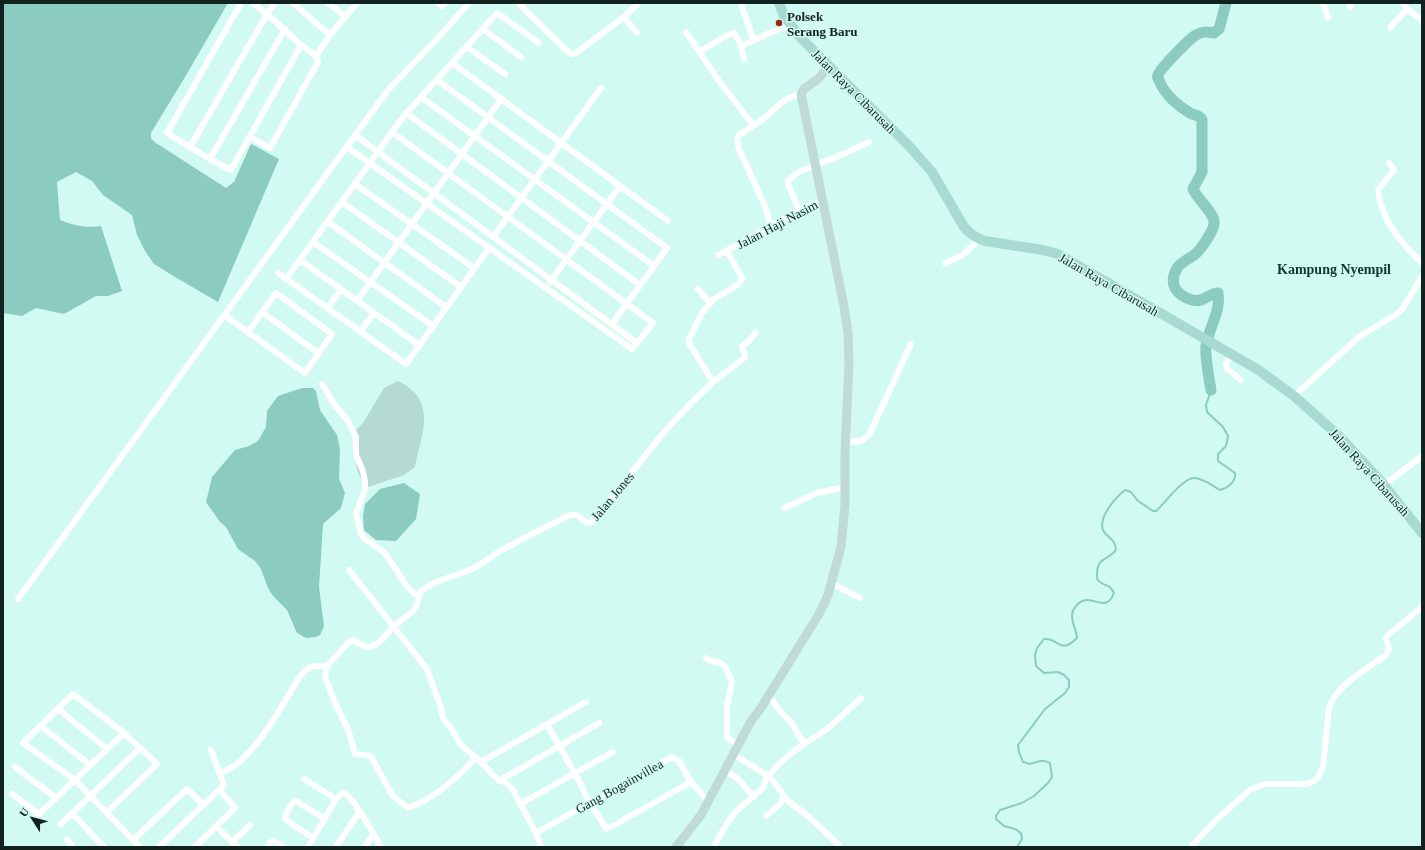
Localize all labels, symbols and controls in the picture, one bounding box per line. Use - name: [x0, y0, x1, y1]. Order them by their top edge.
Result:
- place label: Polsek Serang Baru: [787, 9, 857, 39]
- marker: Polsek Serang Baru: [774, 18, 784, 28]
- street label: Jalan Raya Cibarusah: [809, 46, 899, 137]
- street label: Jalan Haji Nasim: [734, 197, 820, 252]
- street label: Jalan Raya Cibarusah: [1056, 250, 1162, 319]
- district label: Kampung Nyempil: [1277, 262, 1391, 277]
- street label: Jalan Raya Cibarusah: [1326, 425, 1413, 520]
- street label: Jalan Jones: [588, 469, 637, 524]
- street label: Gang Bogainvillea: [573, 756, 666, 817]
- north arrow: [12, 798, 52, 838]
- text: U: [17, 805, 31, 819]

